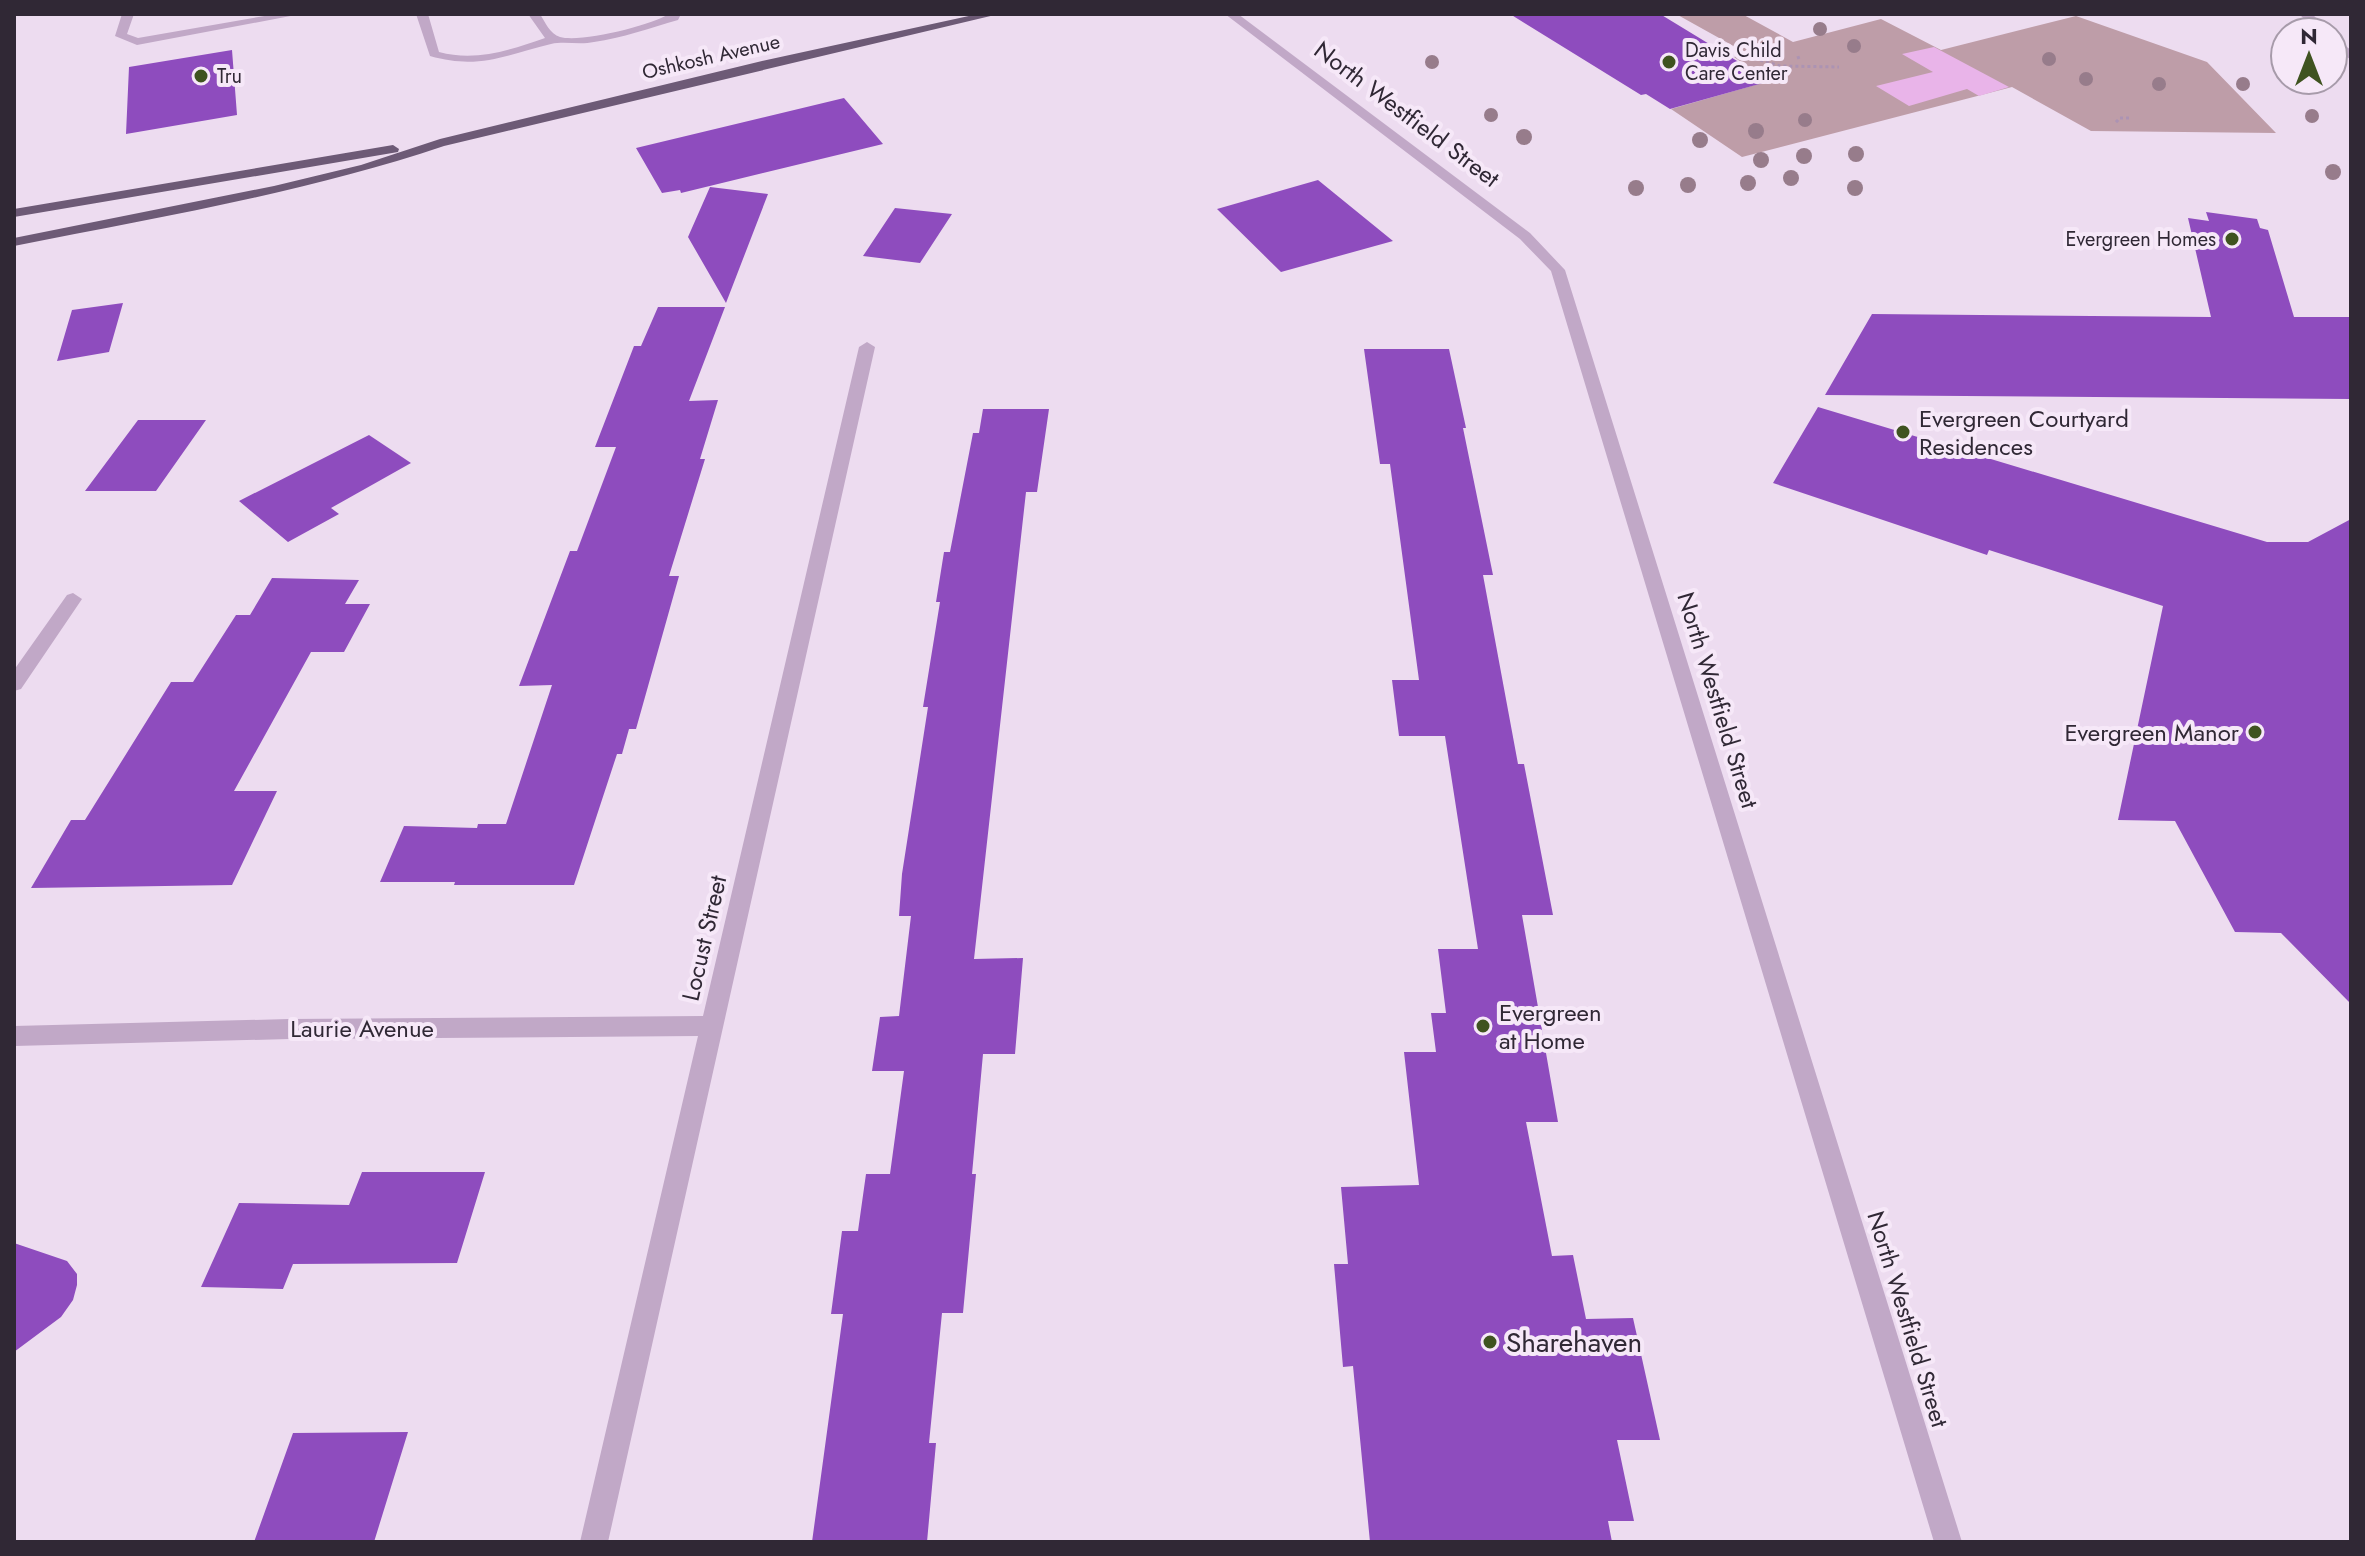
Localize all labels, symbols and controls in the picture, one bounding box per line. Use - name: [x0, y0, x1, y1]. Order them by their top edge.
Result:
- north arrow: [2269, 16, 2349, 96]
- text: N: [2300, 20, 2318, 52]
- street label: Oshkosh Avenue: [639, 27, 783, 87]
- street label: North Westfield Street: [1307, 33, 1507, 196]
- place label: Davis Child Care Center: [1685, 36, 1788, 88]
- marker: Davis Child Care Center: [1660, 53, 1678, 71]
- place label: Tru: [217, 62, 242, 91]
- marker: Tru: [192, 67, 210, 85]
- place label: Evergreen Homes: [2065, 225, 2216, 254]
- marker: Evergreen Homes: [2223, 230, 2241, 248]
- place label: Evergreen Courtyard Residences: [1919, 401, 2129, 464]
- marker: Evergreen Courtyard Residences: [1894, 423, 1912, 441]
- street label: North Westfield Street: [1668, 588, 1768, 813]
- place label: Evergreen Manor: [2064, 715, 2240, 750]
- marker: Evergreen Manor: [2246, 723, 2264, 741]
- street label: Locust Street: [673, 872, 735, 1004]
- place label: Evergreen at Home: [1499, 995, 1602, 1058]
- street label: Laurie Avenue: [290, 1011, 434, 1046]
- marker: Evergreen at Home: [1474, 1017, 1492, 1035]
- street label: North Westfield Street: [1858, 1207, 1958, 1432]
- place label: Sharehaven: [1506, 1322, 1642, 1363]
- marker: Sharehaven: [1481, 1333, 1499, 1351]

